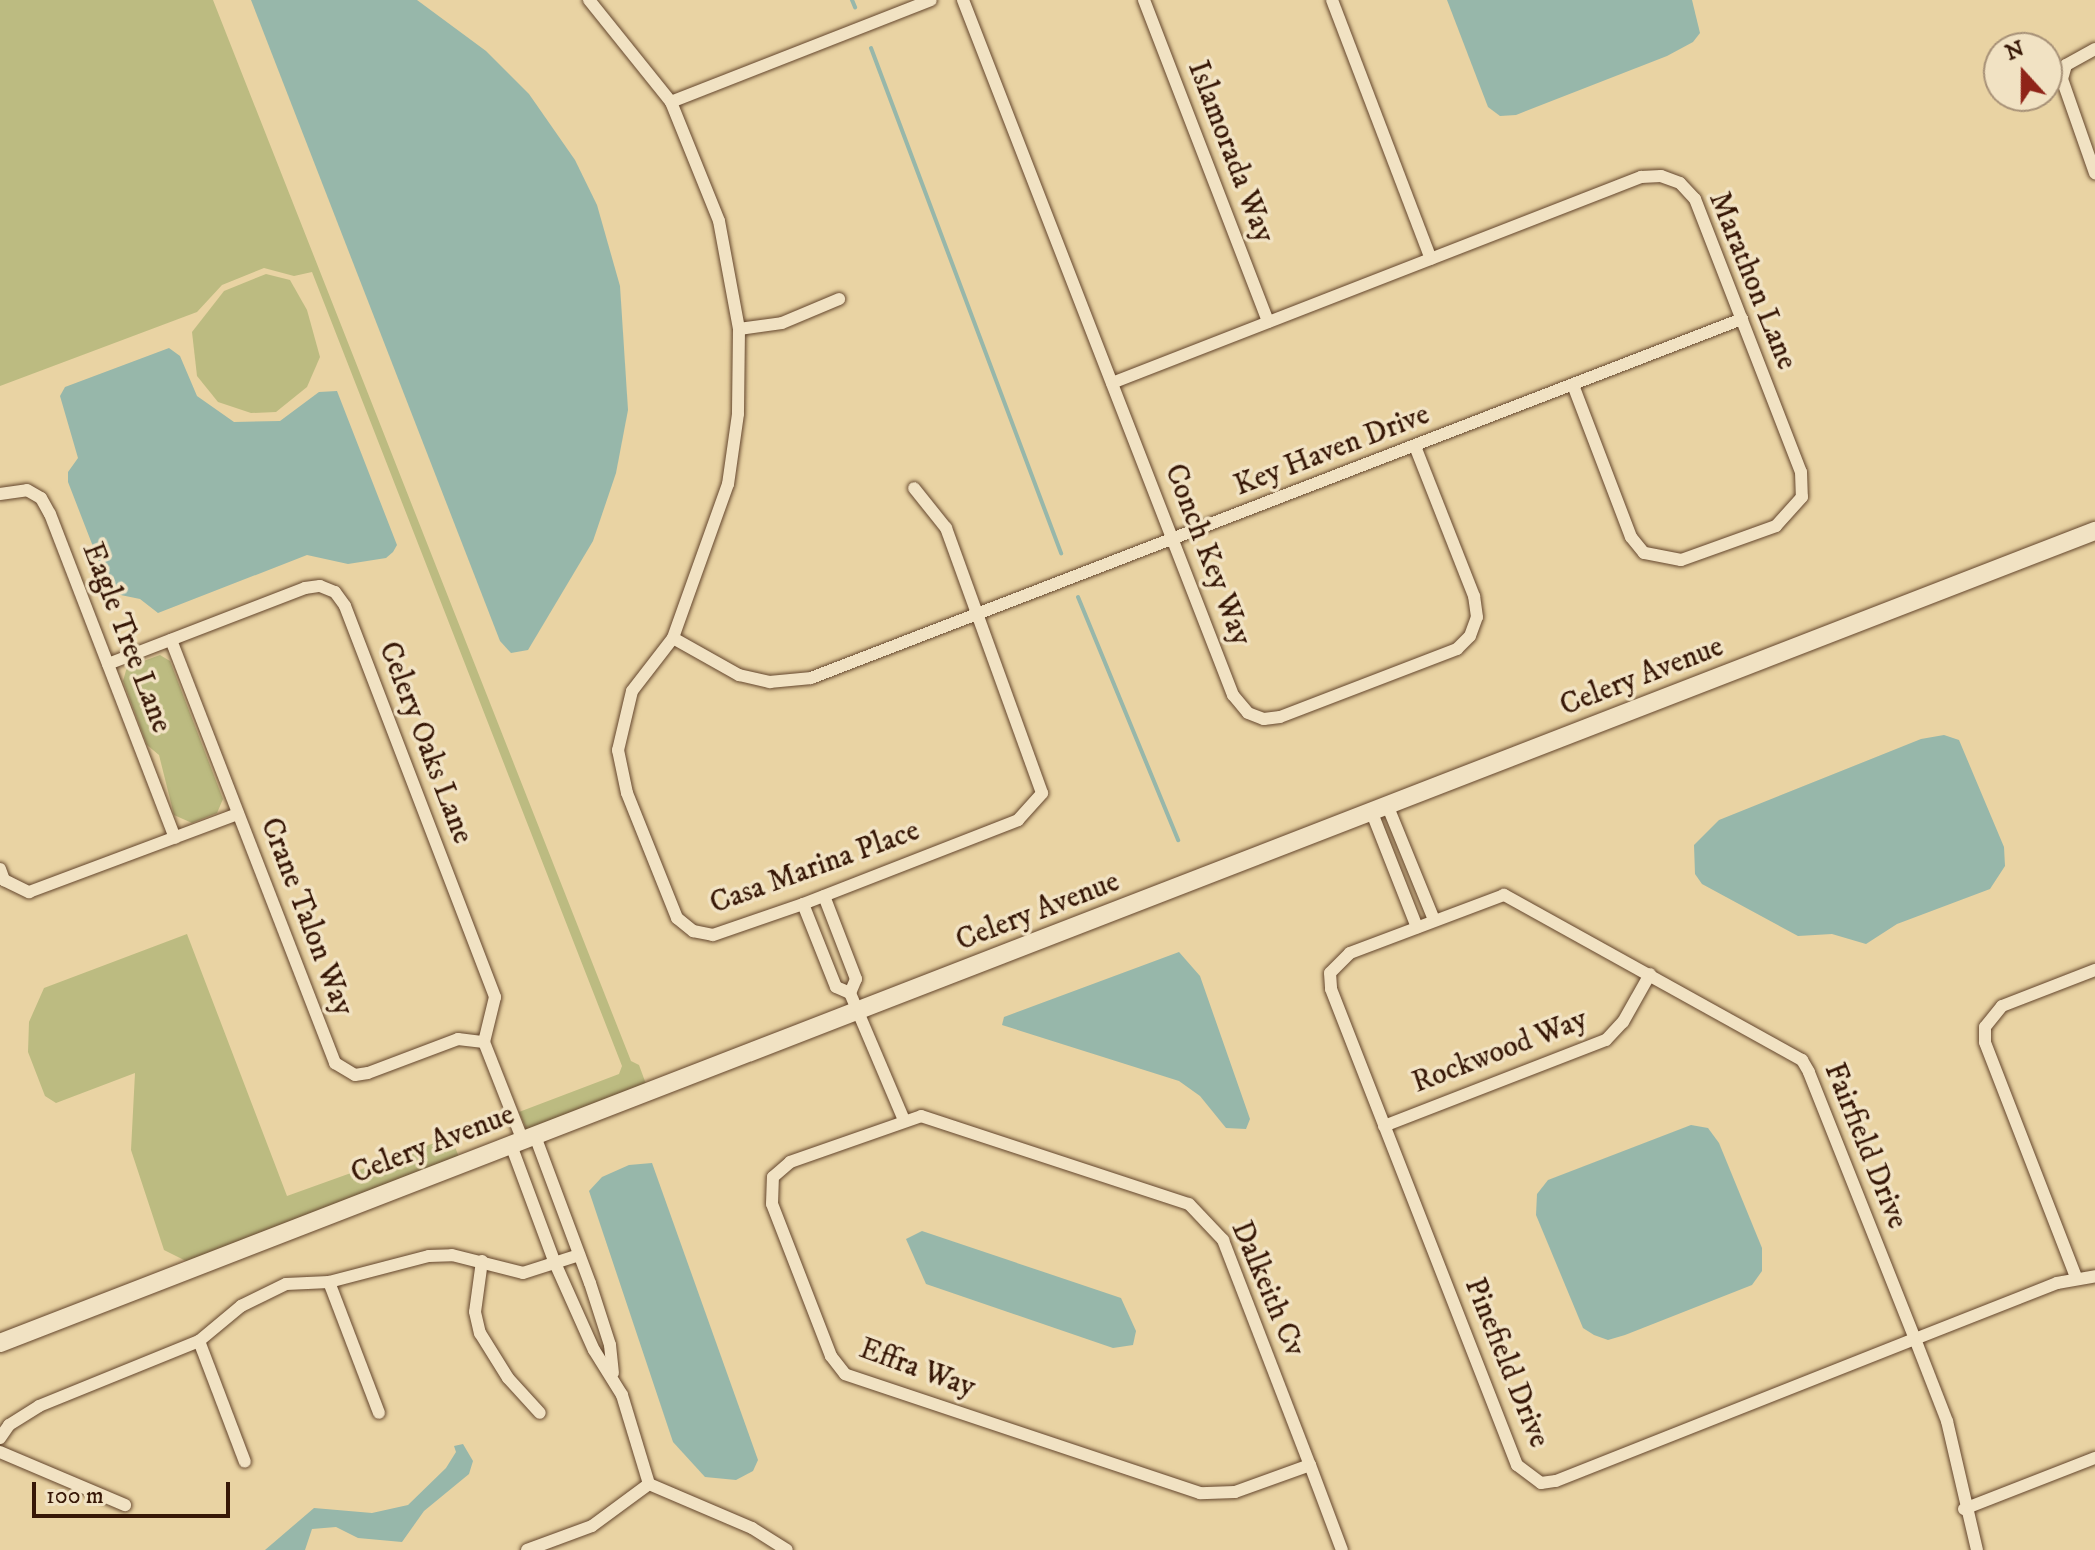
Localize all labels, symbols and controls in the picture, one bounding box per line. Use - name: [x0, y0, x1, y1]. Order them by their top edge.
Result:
- north arrow: [1983, 32, 2063, 112]
- text: N: [2002, 35, 2028, 67]
- street label: Islamorada Way: [1179, 56, 1281, 248]
- street label: Marathon Lane: [1700, 187, 1804, 375]
- street label: Key Haven Drive: [1229, 397, 1435, 505]
- street label: Conch Key Way: [1156, 459, 1258, 651]
- street label: Eagle Tree Lane: [73, 538, 179, 738]
- street label: Celery Avenue: [1555, 629, 1729, 725]
- street label: Celery Oaks Lane: [370, 637, 480, 849]
- street label: Crane Talon Way: [252, 813, 360, 1021]
- street label: Casa Marina Place: [705, 813, 925, 923]
- street label: Celery Avenue: [951, 864, 1125, 960]
- street label: Rockwood Way: [1407, 1002, 1593, 1102]
- street label: Fairfield Drive: [1815, 1058, 1915, 1234]
- street label: Celery Avenue: [346, 1097, 520, 1193]
- street label: Dalkeith Cv: [1222, 1216, 1312, 1362]
- street label: Pinefield Drive: [1456, 1273, 1556, 1453]
- street label: Effra Way: [854, 1331, 980, 1407]
- scale bar: [36, 1466, 234, 1516]
- text: 100 m: [46, 1481, 104, 1511]

